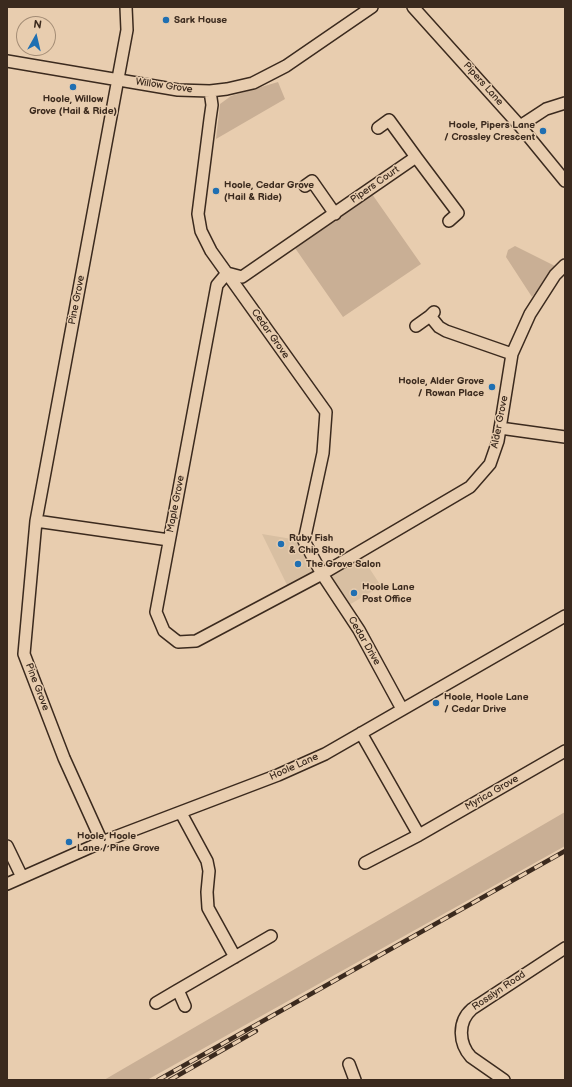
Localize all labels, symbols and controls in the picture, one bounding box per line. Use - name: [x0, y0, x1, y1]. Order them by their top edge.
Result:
- place label: Sark House: [174, 14, 227, 26]
- marker: Sark House: [161, 15, 171, 25]
- north arrow: [16, 16, 56, 56]
- text: N: [33, 18, 43, 32]
- street label: Pipers Lane: [460, 60, 506, 108]
- street label: Willow Grove: [135, 76, 193, 96]
- marker: Hoole, Willow Grove (Hail & Ride): [68, 82, 78, 92]
- place label: Hoole, Willow Grove (Hail & Ride): [29, 93, 117, 116]
- place label: Hoole, Pipers Lane / Crossley Crescent: [444, 119, 535, 142]
- marker: Hoole, Pipers Lane / Crossley Crescent: [538, 126, 548, 136]
- street label: Pipers Court: [348, 164, 402, 206]
- place label: Hoole, Cedar Grove (Hail & Ride): [224, 179, 314, 202]
- marker: Hoole, Cedar Grove (Hail & Ride): [211, 186, 221, 196]
- street label: Pine Grove: [66, 274, 88, 326]
- street label: Cedar Grove: [248, 307, 292, 361]
- place label: Hoole, Alder Grove / Rowan Place: [398, 375, 484, 398]
- marker: Hoole, Alder Grove / Rowan Place: [487, 382, 497, 392]
- street label: Alder Grove: [489, 395, 511, 449]
- street label: Maple Grove: [165, 474, 187, 534]
- place label: Ruby Fish & Chip Shop: [289, 532, 345, 556]
- marker: Ruby Fish & Chip Shop: [276, 539, 286, 549]
- place label: The Grove Salon: [306, 558, 381, 570]
- marker: The Grove Salon: [293, 559, 303, 569]
- place label: Hoole Lane Post Office: [362, 581, 414, 604]
- marker: Hoole Lane Post Office: [349, 588, 359, 598]
- street label: Cedar Drive: [345, 615, 383, 667]
- street label: Pine Grove: [22, 661, 52, 713]
- place label: Hoole, Hoole Lane / Cedar Drive: [444, 691, 528, 714]
- marker: Hoole, Hoole Lane / Cedar Drive: [431, 698, 441, 708]
- street label: Hoole Lane: [268, 751, 320, 783]
- street label: Myrica Grove: [463, 773, 521, 813]
- place label: Hoole, Hoole Lane / Pine Grove: [77, 830, 160, 854]
- marker: Hoole, Hoole Lane / Pine Grove: [64, 837, 74, 847]
- street label: Rosslyn Road: [470, 969, 528, 1013]

